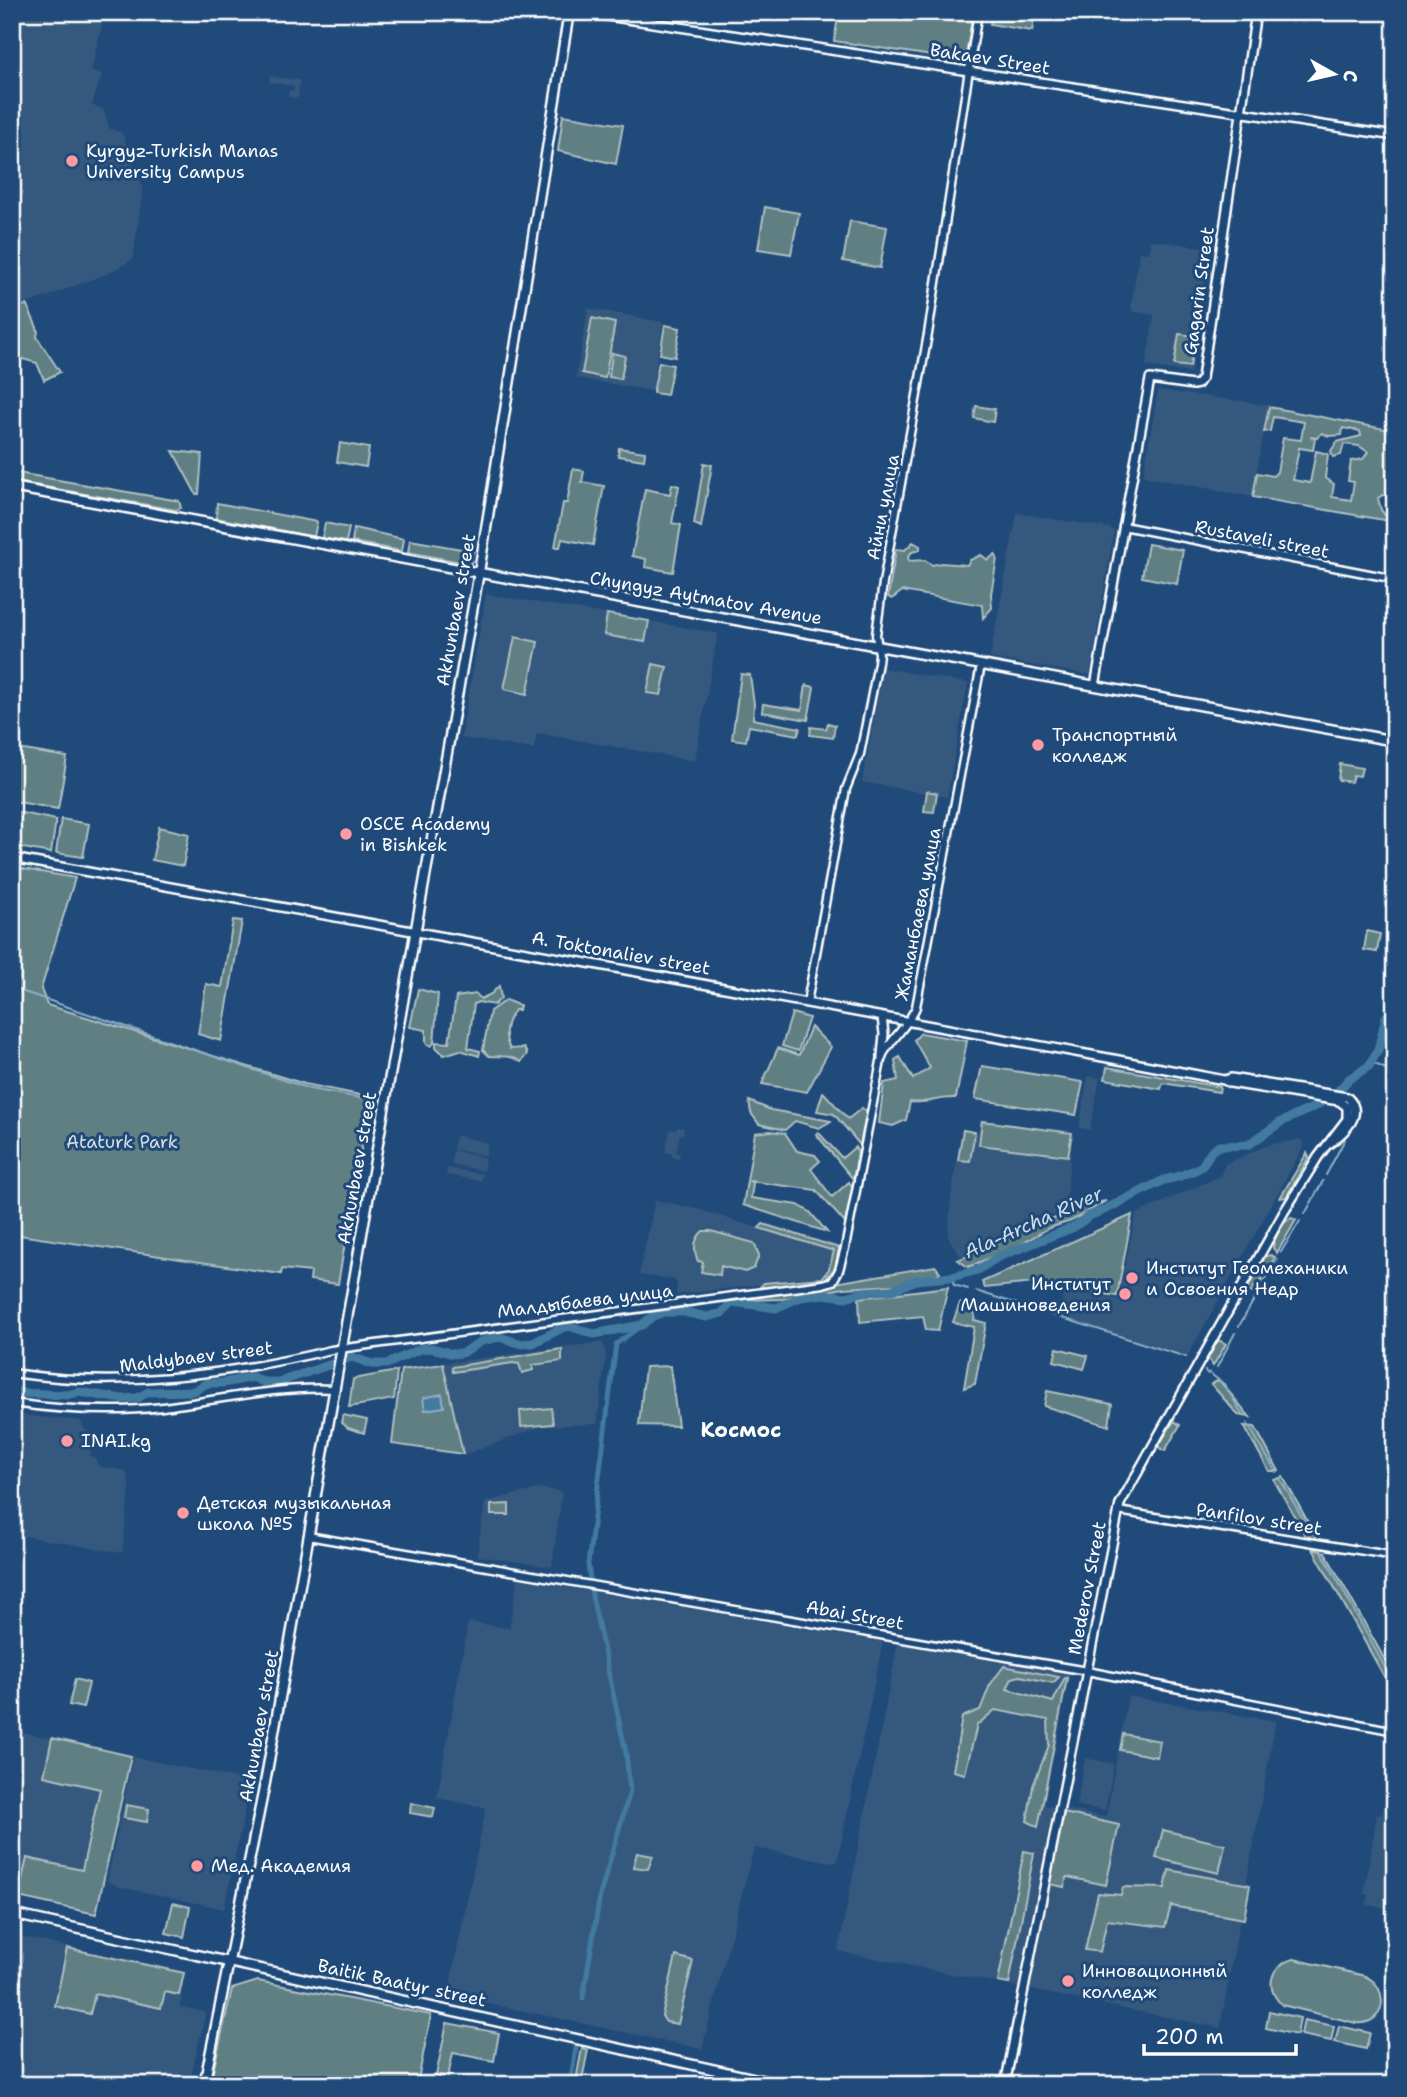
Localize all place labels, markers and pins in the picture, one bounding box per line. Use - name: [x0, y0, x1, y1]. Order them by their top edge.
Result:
- place label: Kyrgyz-Turkish Manas University Campus: [86, 139, 279, 184]
- marker: Kyrgyz-Turkish Manas University Campus: [64, 153, 80, 169]
- place label: Транспортный колледж: [1052, 723, 1177, 768]
- marker: Транспортный колледж: [1030, 737, 1046, 753]
- place label: OSCE Academy in Bishkek: [360, 812, 491, 857]
- marker: OSCE Academy in Bishkek: [338, 826, 354, 842]
- place label: Институт Геомеханики и Освоения Недр: [1146, 1256, 1348, 1301]
- marker: Институт Геомеханики и Освоения Недр: [1124, 1270, 1140, 1286]
- place label: Институт Машиноведения: [961, 1272, 1112, 1317]
- marker: Институт Машиноведения: [1117, 1286, 1133, 1302]
- place label: INAI.kg: [81, 1429, 151, 1453]
- marker: INAI.kg: [59, 1433, 75, 1449]
- place label: Детская музыкальная школа №5: [197, 1491, 392, 1536]
- marker: Детская музыкальная школа №5: [175, 1505, 191, 1521]
- place label: Мед. Академия: [211, 1854, 351, 1878]
- marker: Мед. Академия: [189, 1858, 205, 1874]
- place label: Инновационный колледж: [1082, 1959, 1227, 2004]
- marker: Инновационный колледж: [1060, 1973, 1076, 1989]

